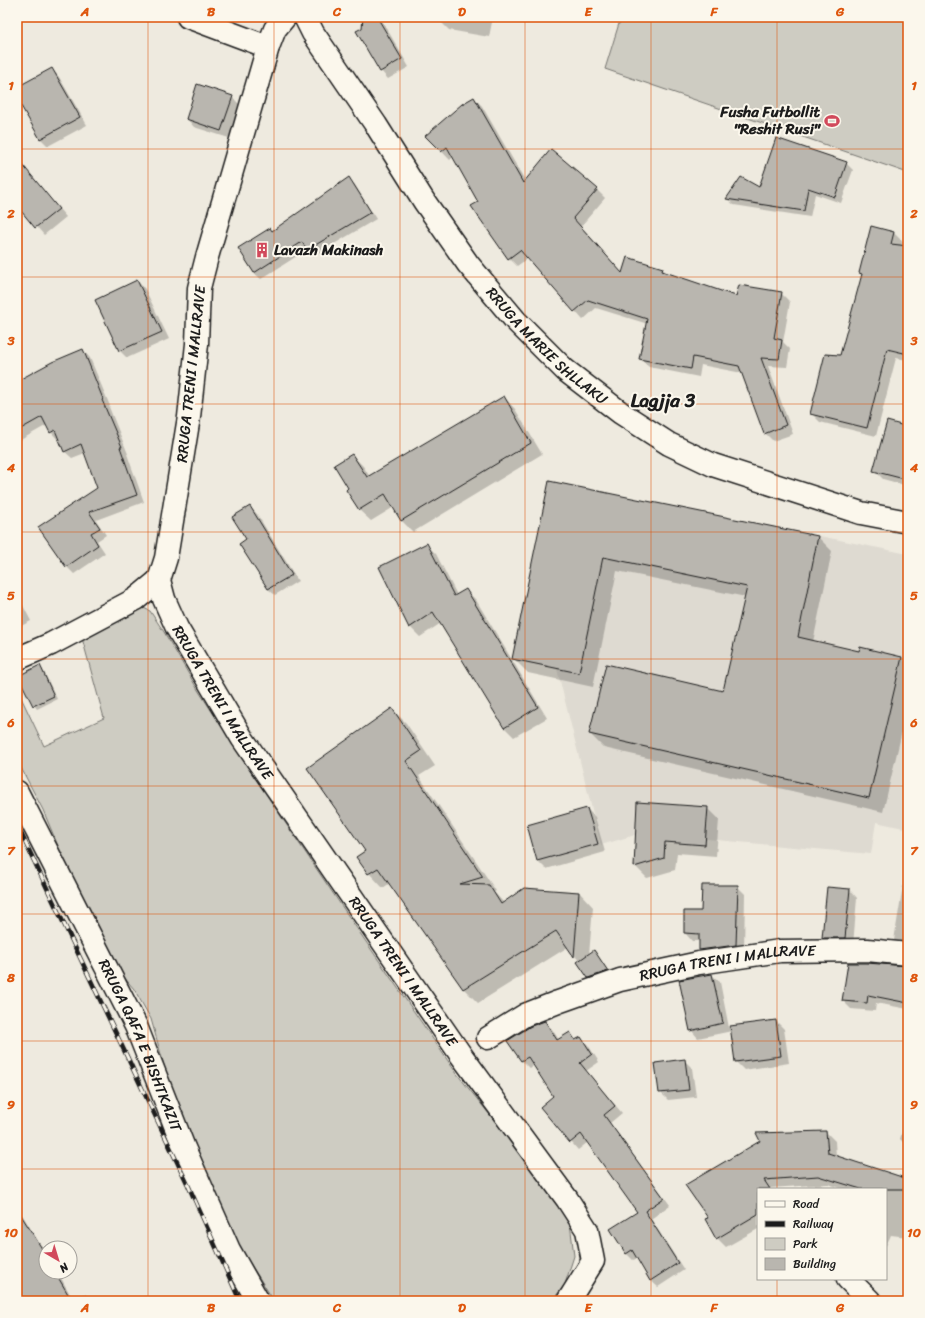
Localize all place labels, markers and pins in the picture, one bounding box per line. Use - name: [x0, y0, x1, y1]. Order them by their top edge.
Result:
- place label: Fusha Futbollit "Reshit Rusi": [719, 99, 822, 142]
- sports icon: Fusha Futbollit "Reshit Rusi": [823, 112, 841, 130]
- place label: Lavazh Makinash: [274, 237, 383, 263]
- building icon: Lavazh Makinash: [253, 241, 271, 259]

